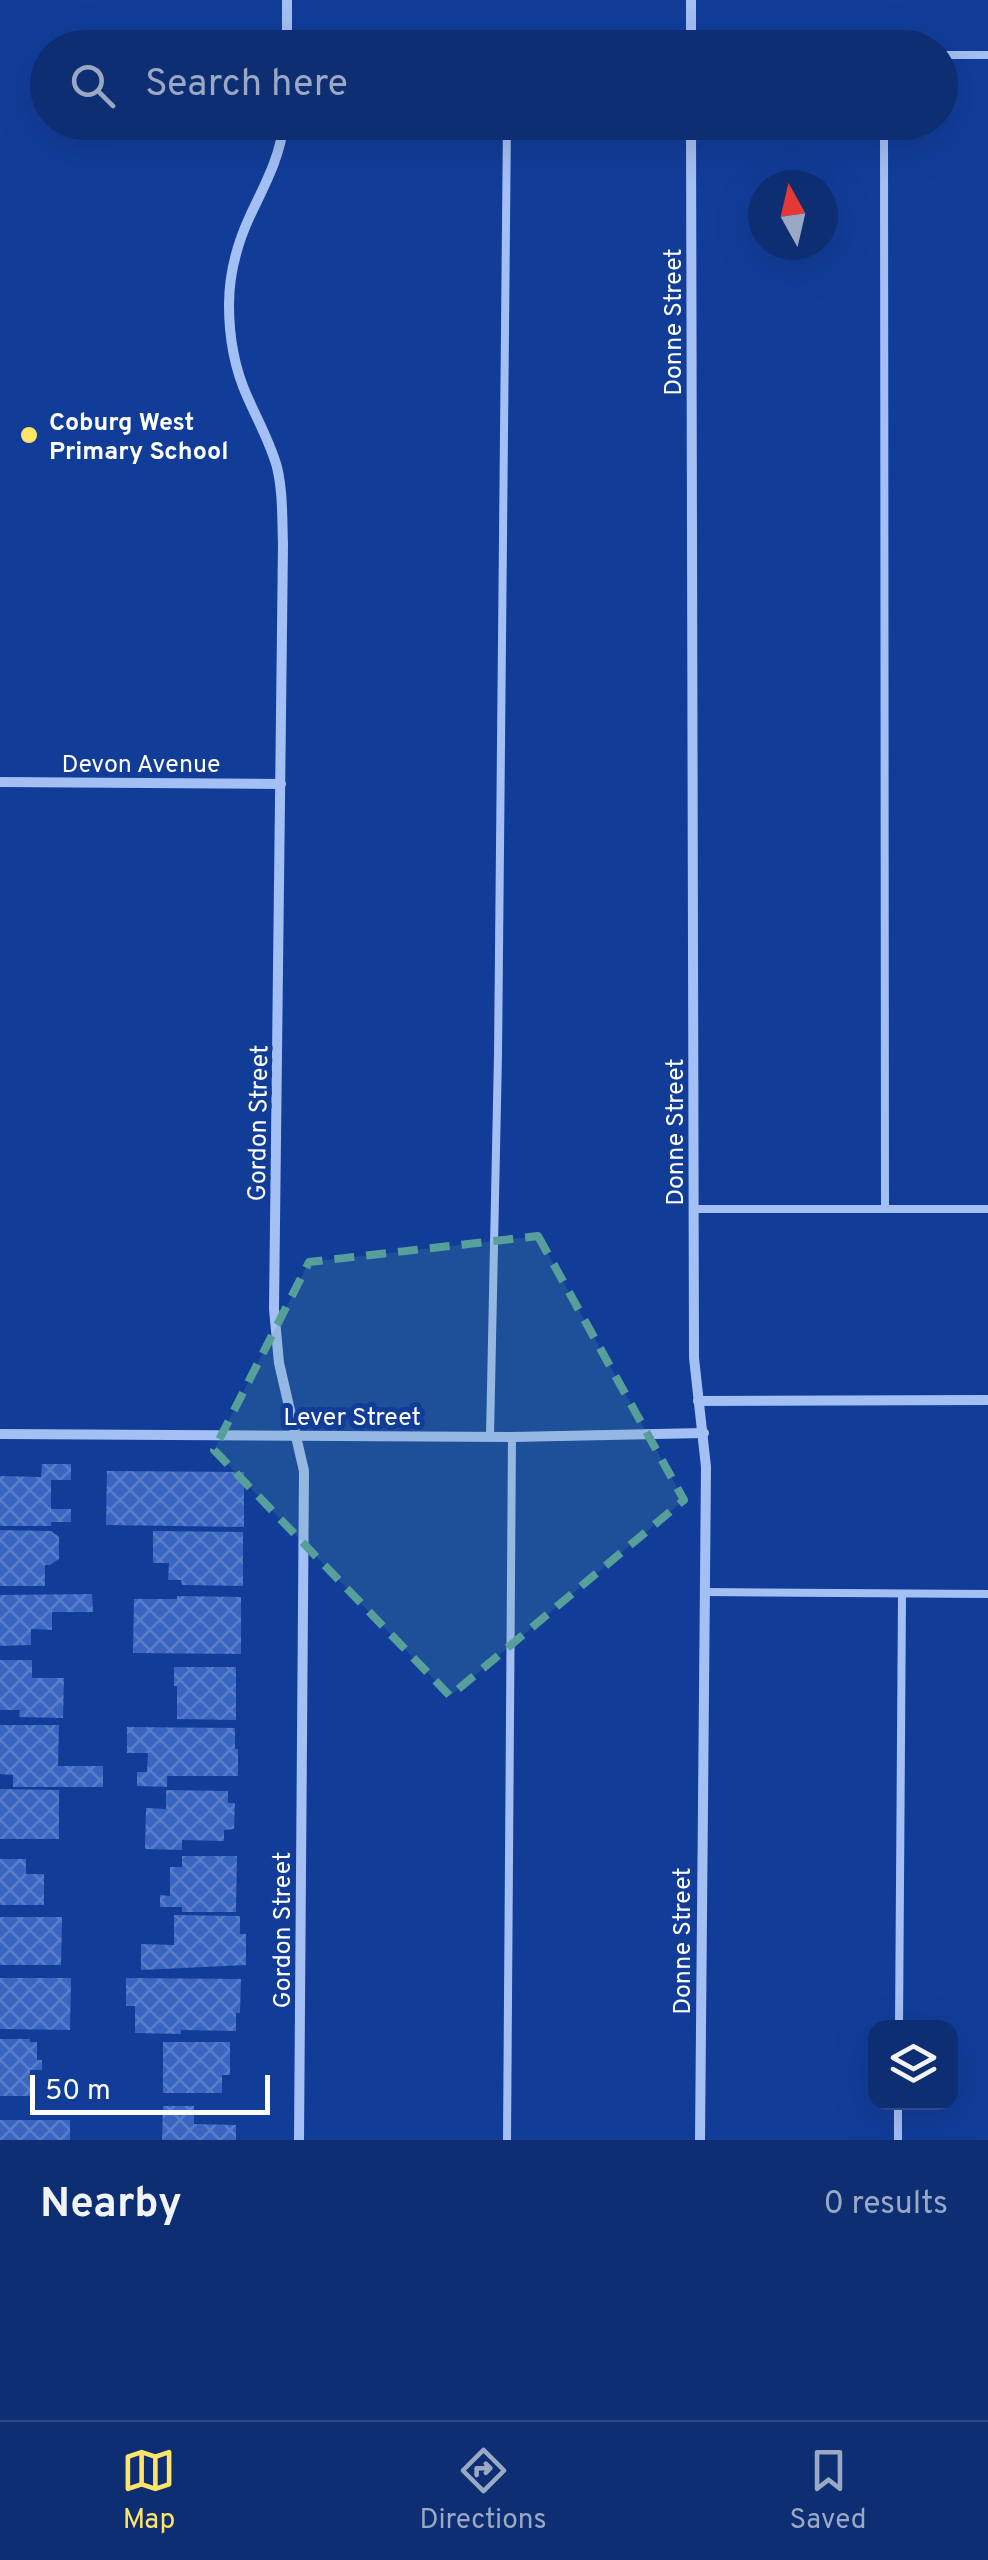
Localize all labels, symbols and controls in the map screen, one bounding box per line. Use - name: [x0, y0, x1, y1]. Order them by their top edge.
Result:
- search box: [30, 30, 958, 140]
- icon: search: [65, 58, 120, 113]
- text: Search here: [145, 61, 348, 110]
- north arrow: [748, 170, 838, 260]
- street label: Donne Street: [659, 248, 691, 396]
- place label: Coburg West Primary School: [49, 408, 229, 469]
- marker: Coburg West Primary School: [18, 424, 40, 446]
- street label: Devon Avenue: [62, 750, 220, 782]
- street label: Gordon Street: [243, 1044, 277, 1202]
- street label: Donne Street: [661, 1058, 693, 1206]
- street label: Lever Street: [283, 1403, 421, 1435]
- street label: Gordon Street: [268, 1852, 300, 2008]
- street label: Donne Street: [668, 1867, 700, 2015]
- map controls: [868, 2020, 958, 2110]
- button: layers: [868, 2020, 958, 2110]
- scale bar: [30, 2070, 270, 2114]
- text: 50 m: [45, 2074, 111, 2110]
- text: Nearby: [40, 2179, 182, 2232]
- text: 0 results: [823, 2185, 948, 2225]
- tab: Map: [121, 2443, 176, 2539]
- tab: Directions: [419, 2443, 547, 2539]
- tab: Saved: [790, 2443, 867, 2539]

